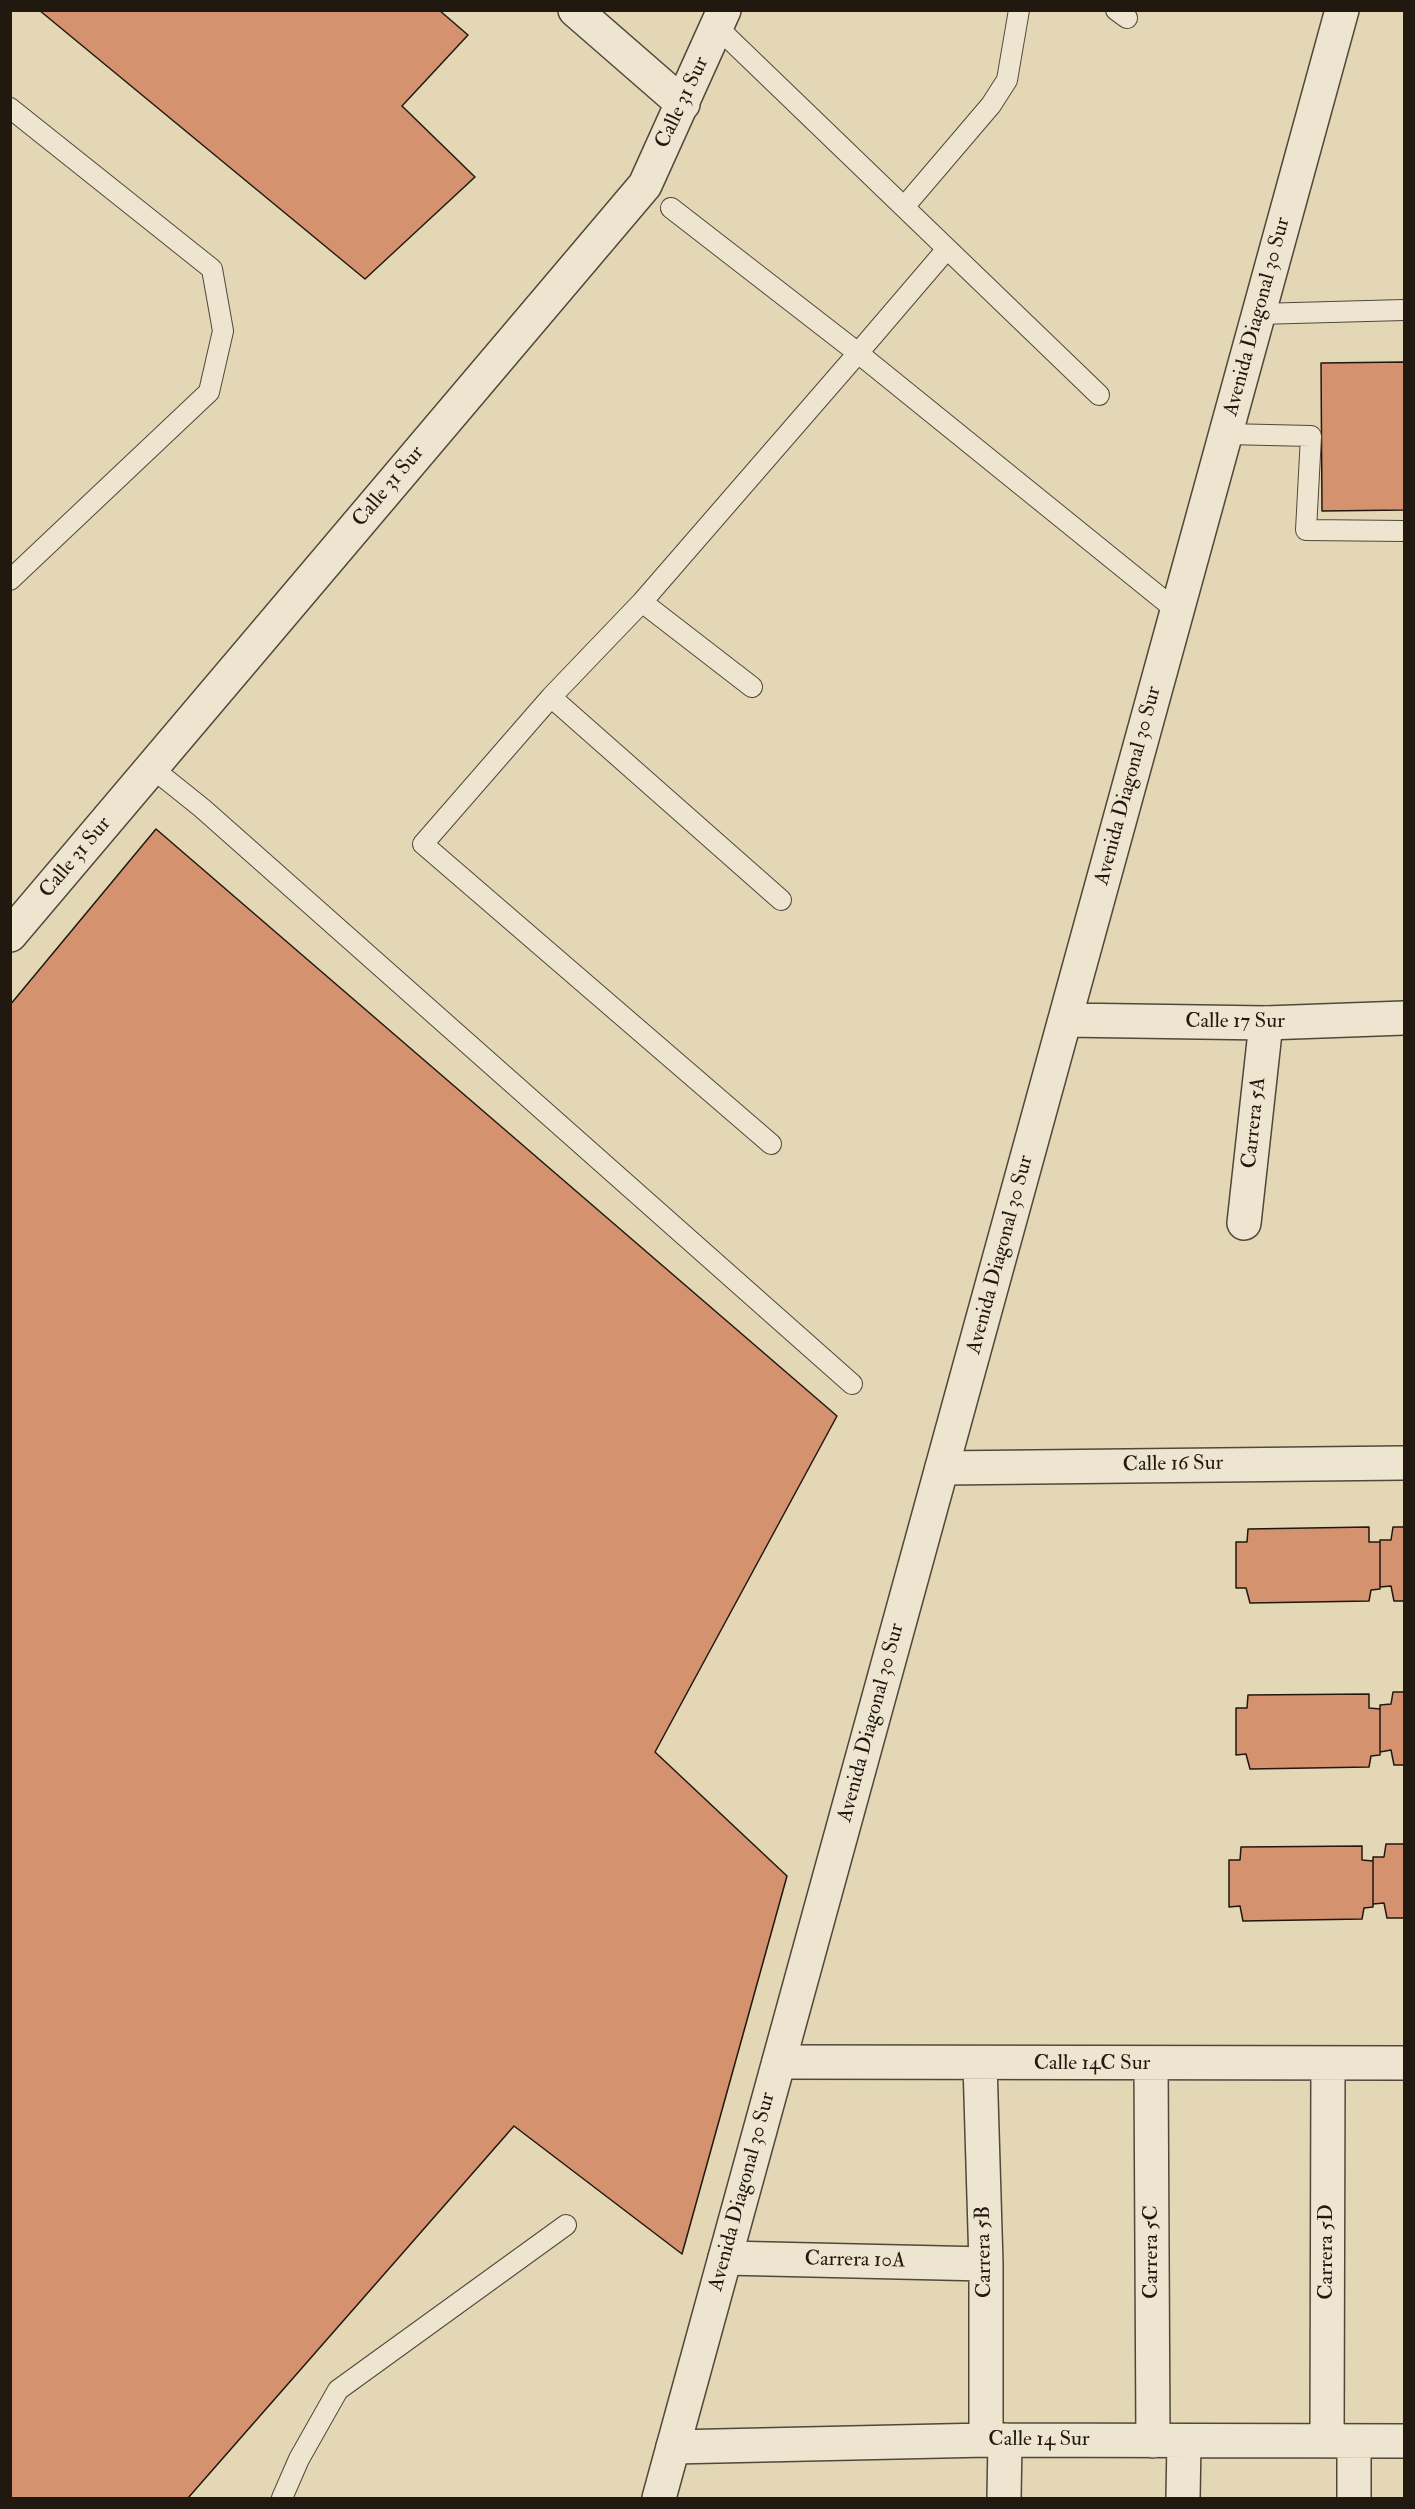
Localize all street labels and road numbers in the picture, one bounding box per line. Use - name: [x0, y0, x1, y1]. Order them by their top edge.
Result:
- street label: Calle 31 Sur: [651, 53, 715, 153]
- street label: Avenida Diagonal 30 Sur: [1219, 215, 1297, 419]
- street label: Calle 31 Sur: [348, 441, 430, 533]
- street label: Avenida Diagonal 30 Sur: [1090, 684, 1168, 888]
- street label: Calle 31 Sur: [35, 812, 117, 904]
- street label: Calle 17 Sur: [1185, 1009, 1285, 1035]
- street label: Carrera 5A: [1238, 1076, 1272, 1170]
- street label: Avenida Diagonal 30 Sur: [962, 1153, 1040, 1357]
- street label: Calle 16 Sur: [1123, 1452, 1223, 1478]
- street label: Avenida Diagonal 30 Sur: [833, 1621, 911, 1825]
- street label: Calle 14C Sur: [1034, 2051, 1150, 2077]
- street label: Avenida Diagonal 30 Sur: [704, 2090, 782, 2294]
- street label: Carrera 5D: [1314, 2204, 1340, 2300]
- street label: Carrera 5C: [1139, 2205, 1165, 2299]
- street label: Carrera 5B: [972, 2206, 998, 2298]
- street label: Carrera 10A: [804, 2248, 906, 2274]
- street label: Calle 14 Sur: [988, 2427, 1090, 2453]

